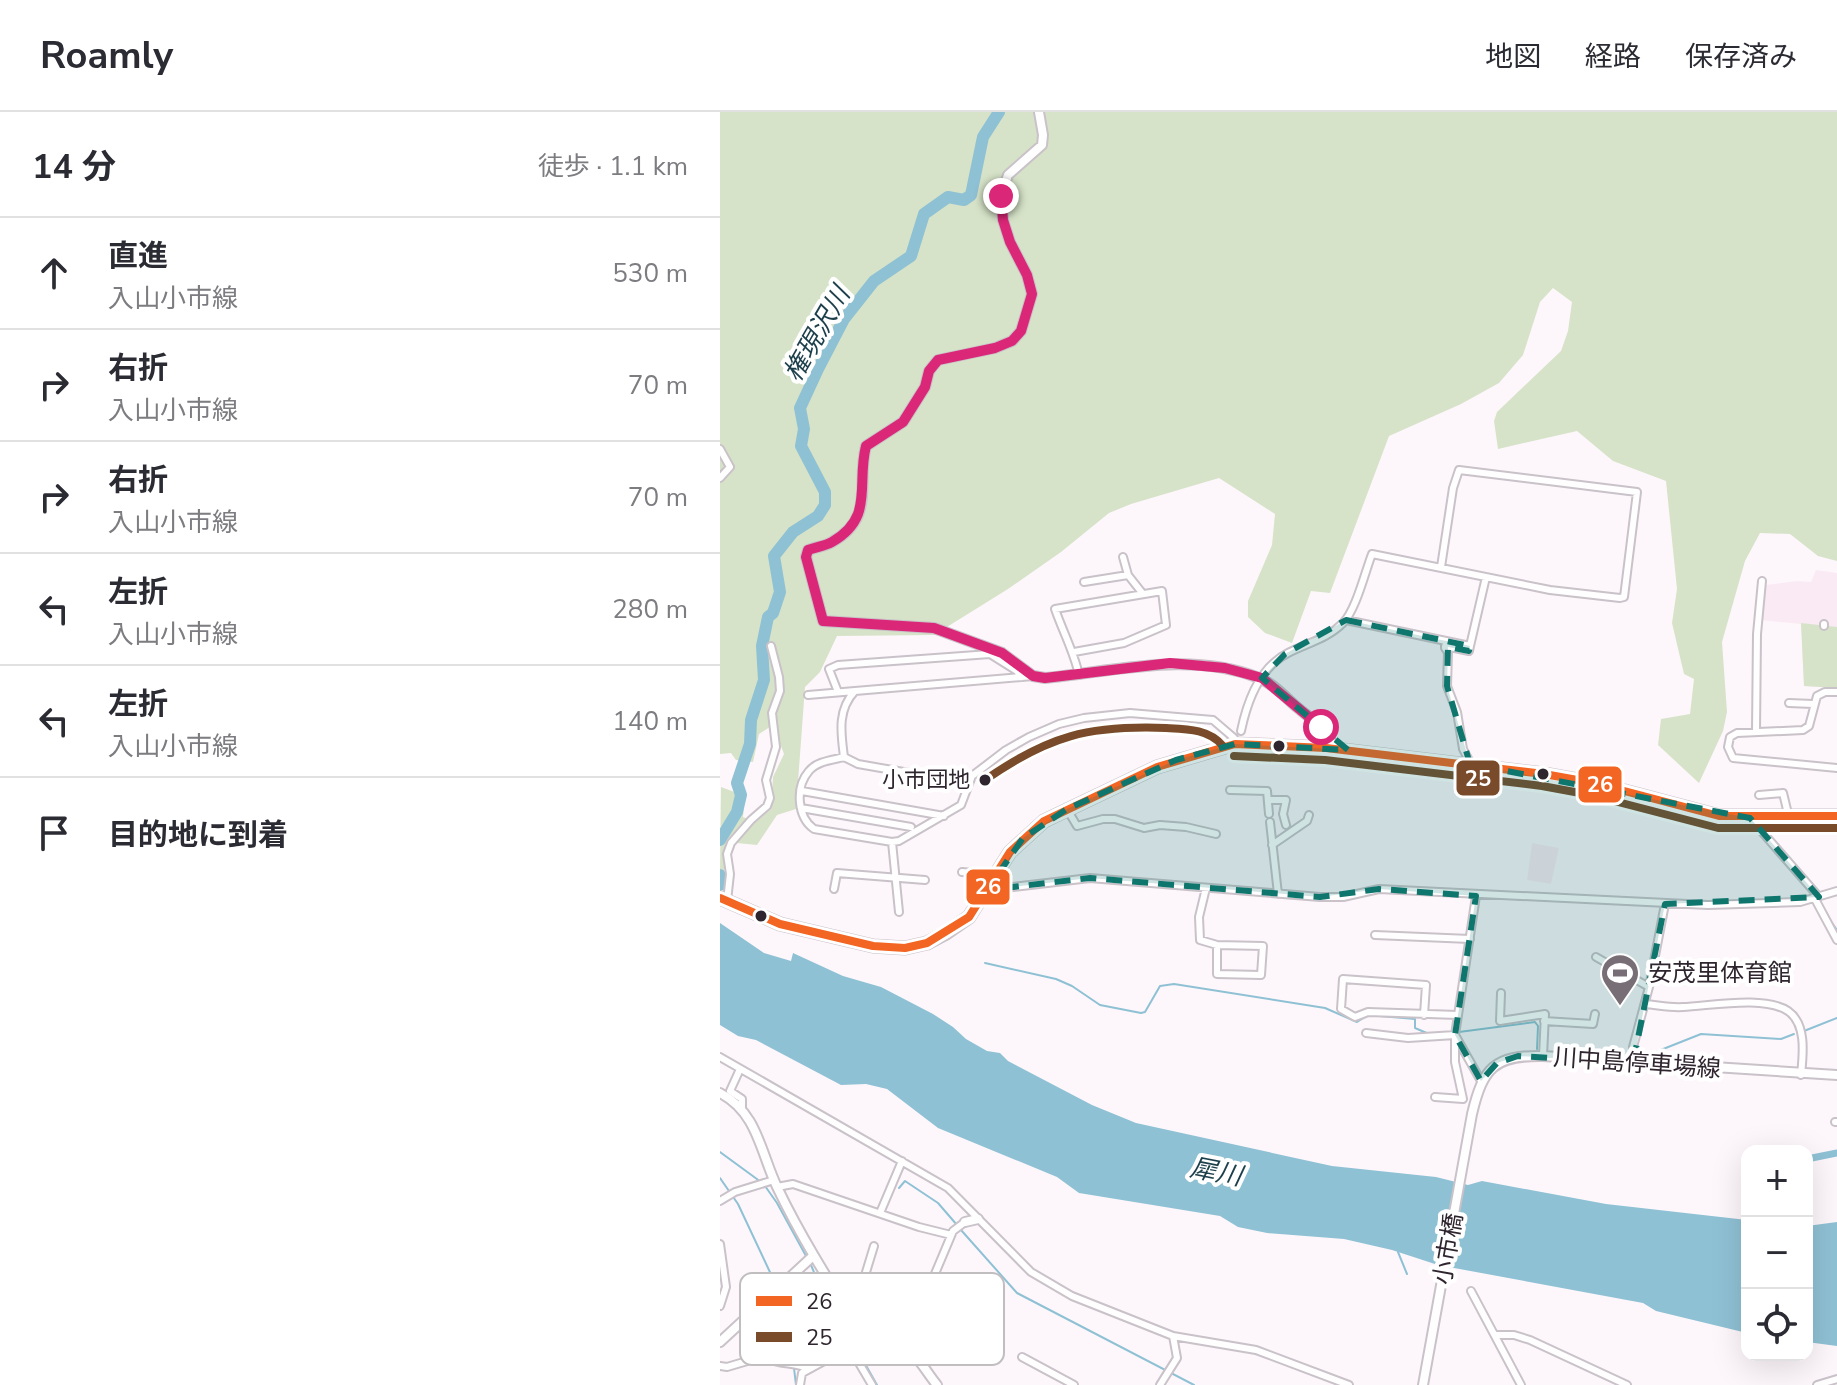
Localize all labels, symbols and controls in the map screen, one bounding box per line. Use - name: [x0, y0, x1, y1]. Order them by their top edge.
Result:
- text: Roamly: [40, 30, 173, 81]
- text: 地図: [1485, 38, 1541, 76]
- text: 経路: [1585, 38, 1641, 76]
- text: 保存済み: [1685, 38, 1797, 76]
- text: 14 分: [32, 144, 116, 190]
- text: 徒歩 · 1.1 km: [538, 149, 688, 184]
- route end: [983, 178, 1019, 214]
- text: 直進: [108, 236, 168, 277]
- icon: ahead: [32, 251, 76, 295]
- text: 530 m: [612, 256, 688, 291]
- water label: 権現沢川: [776, 278, 860, 388]
- text: 入山小市線: [108, 281, 238, 316]
- text: 右折: [108, 348, 168, 389]
- icon: right: [32, 363, 76, 407]
- text: 70 m: [628, 368, 688, 403]
- text: 入山小市線: [108, 393, 238, 428]
- text: 右折: [108, 460, 168, 501]
- icon: right: [32, 475, 76, 519]
- text: 70 m: [628, 480, 688, 515]
- text: 入山小市線: [108, 505, 238, 540]
- text: 左折: [108, 572, 168, 613]
- icon: left: [32, 587, 76, 631]
- text: 280 m: [612, 592, 688, 627]
- text: 入山小市線: [108, 617, 238, 652]
- text: 左折: [108, 684, 168, 725]
- icon: left: [32, 699, 76, 743]
- text: 140 m: [612, 704, 688, 739]
- route start: [1303, 709, 1339, 745]
- text: 入山小市線: [108, 729, 238, 764]
- unlabelled marker: [1271, 738, 1287, 754]
- line badge: 25: [1455, 759, 1501, 797]
- text: 25: [1465, 764, 1491, 794]
- place label: 小市団地: [882, 765, 970, 795]
- line badge: 26: [1577, 765, 1623, 804]
- unlabelled marker: [1535, 766, 1551, 782]
- text: 26: [1587, 770, 1613, 800]
- marker: 小市団地: [977, 772, 993, 788]
- icon: arrive: [32, 811, 76, 855]
- text: 目的地に到着: [108, 815, 288, 856]
- line badge: 26: [965, 868, 1011, 906]
- text: 26: [975, 872, 1001, 902]
- unlabelled marker: [753, 908, 769, 924]
- sports icon: 安茂里体育館: [1599, 952, 1641, 1007]
- place label: 安茂里体育館: [1648, 957, 1792, 989]
- street label: 川中島停車場線: [1552, 1041, 1722, 1085]
- map controls: [1741, 1145, 1813, 1361]
- button: +: [1741, 1145, 1813, 1217]
- water label: 犀川: [1187, 1150, 1248, 1195]
- street label: 小市橋: [1426, 1211, 1470, 1287]
- button: −: [1741, 1217, 1813, 1289]
- legend: [740, 1273, 1004, 1365]
- text: 26: [806, 1287, 832, 1317]
- button: locate: [1741, 1289, 1813, 1361]
- text: 25: [806, 1323, 832, 1353]

